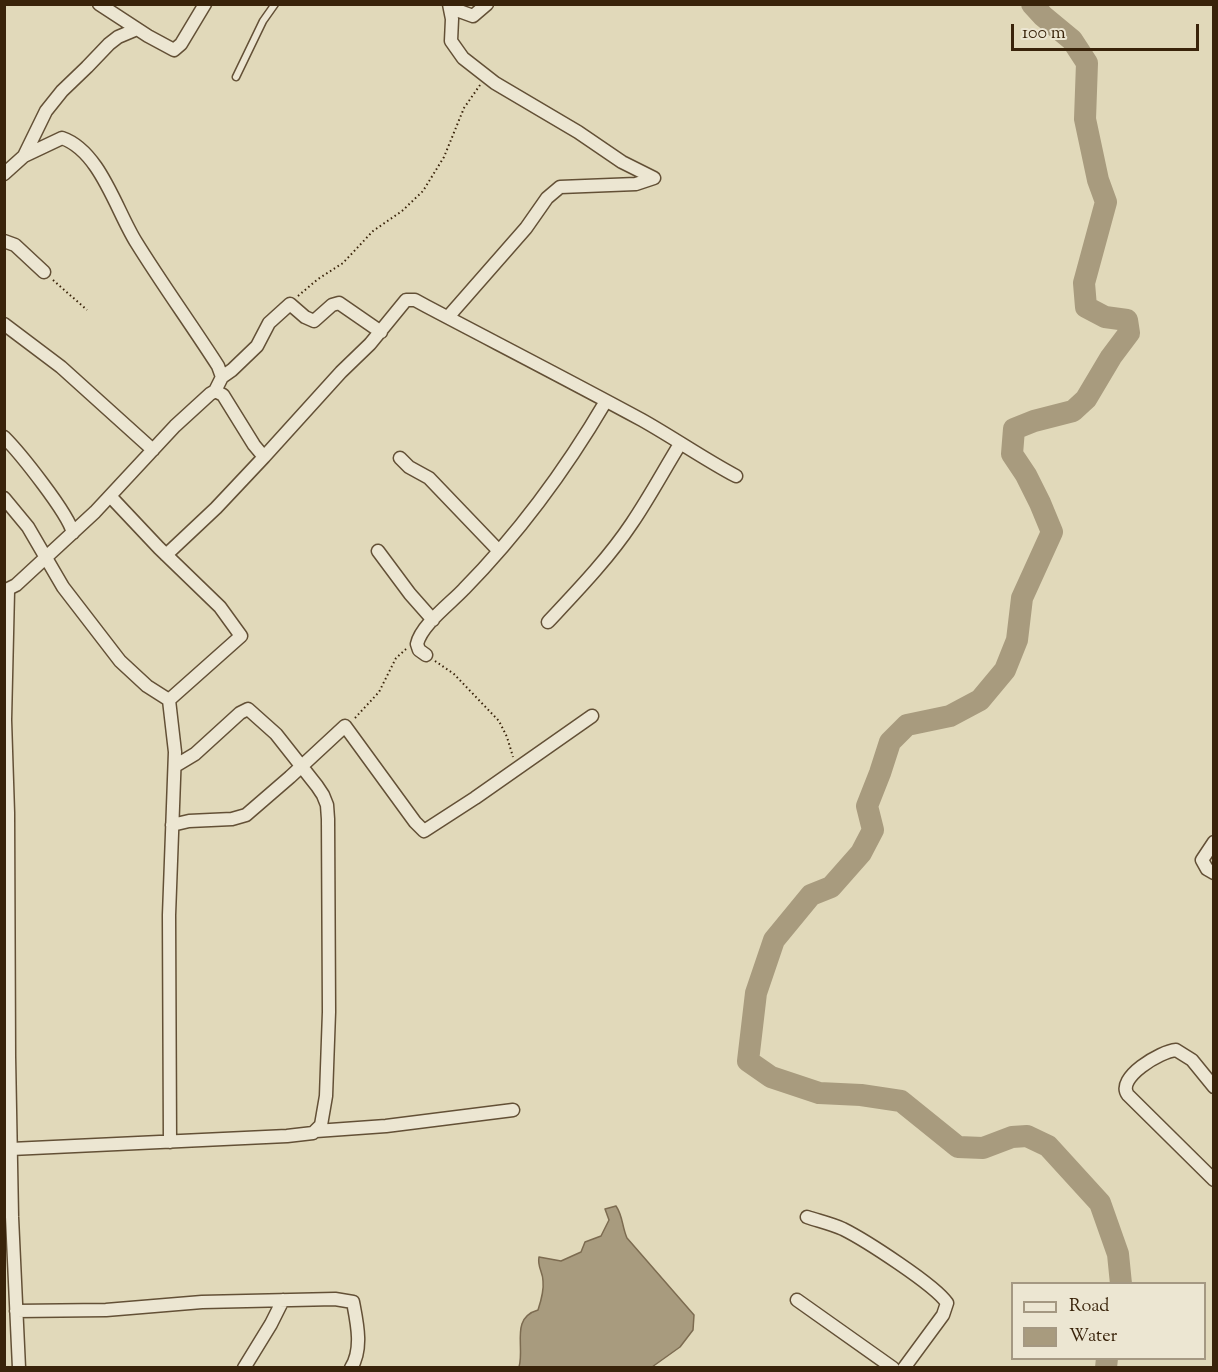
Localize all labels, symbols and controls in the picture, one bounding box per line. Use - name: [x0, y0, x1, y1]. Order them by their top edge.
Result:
- scale bar: [1014, 12, 1202, 50]
- text: 100 m: [1022, 21, 1066, 47]
- legend: [1011, 1282, 1206, 1360]
- text: Road: [1069, 1294, 1109, 1320]
- text: Water: [1069, 1324, 1117, 1350]

